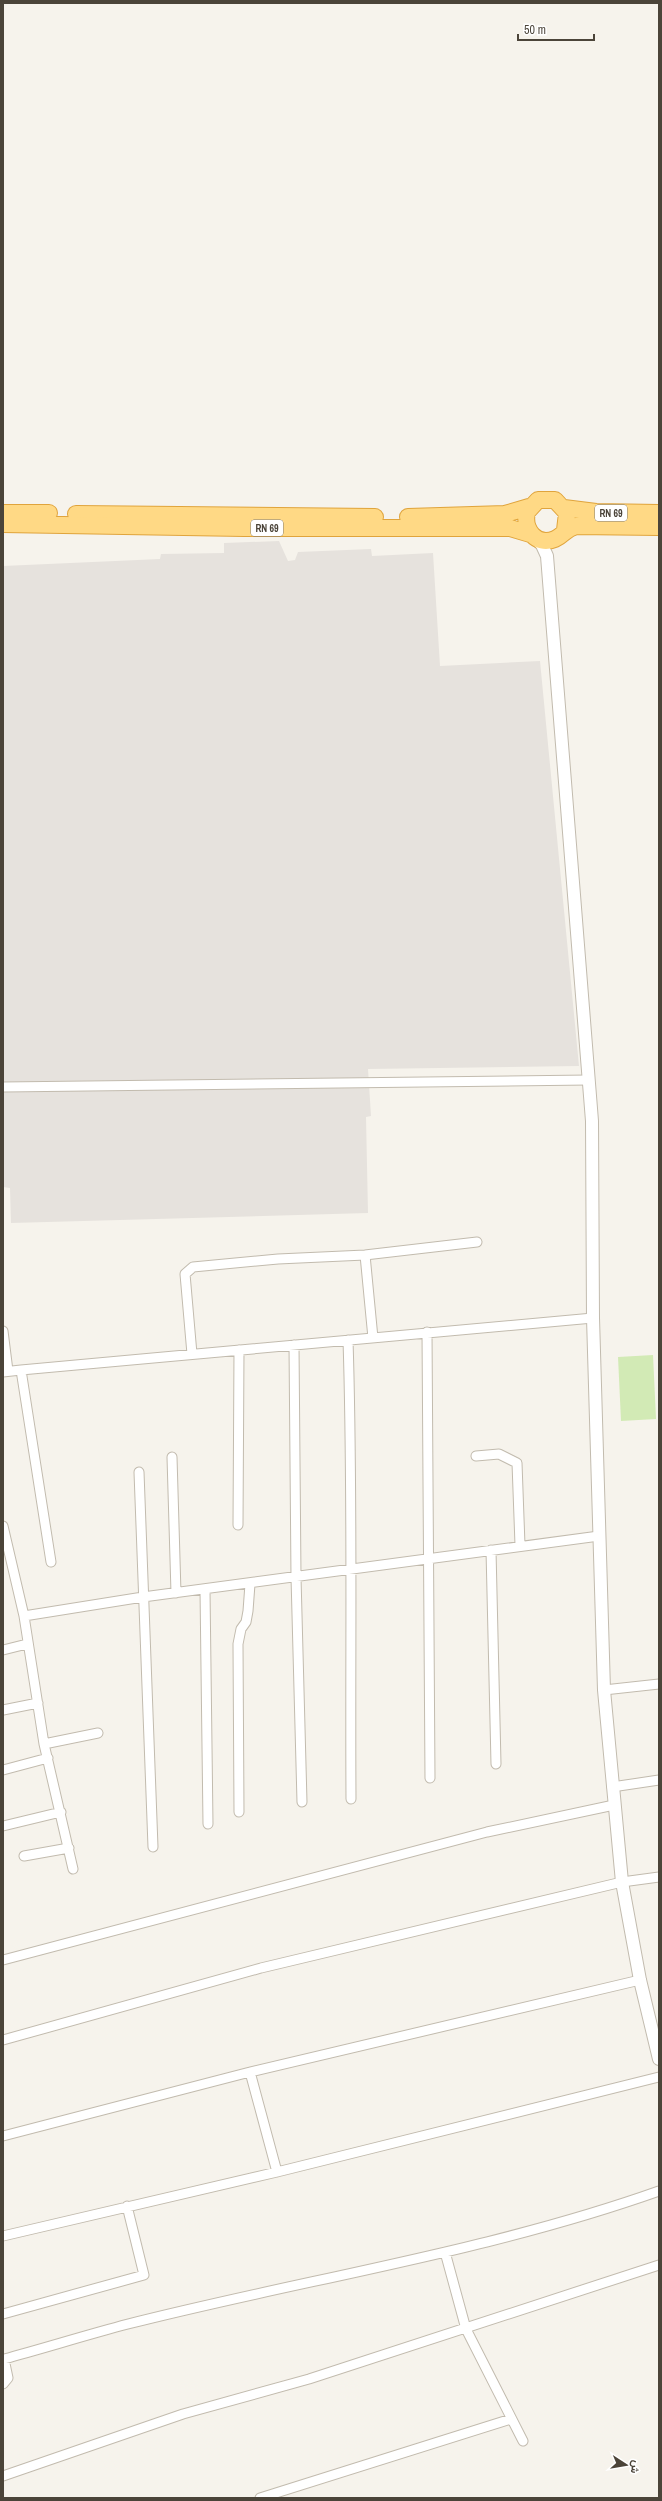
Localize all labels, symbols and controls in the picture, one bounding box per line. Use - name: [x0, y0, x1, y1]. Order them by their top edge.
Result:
- scale bar: [518, 16, 594, 42]
- text: 50 m: [524, 22, 546, 38]
- road number: RN 69: [595, 505, 627, 521]
- road number: RN 69: [251, 520, 283, 536]
- north arrow: [606, 2445, 646, 2485]
- text: ش: [628, 2459, 644, 2475]

